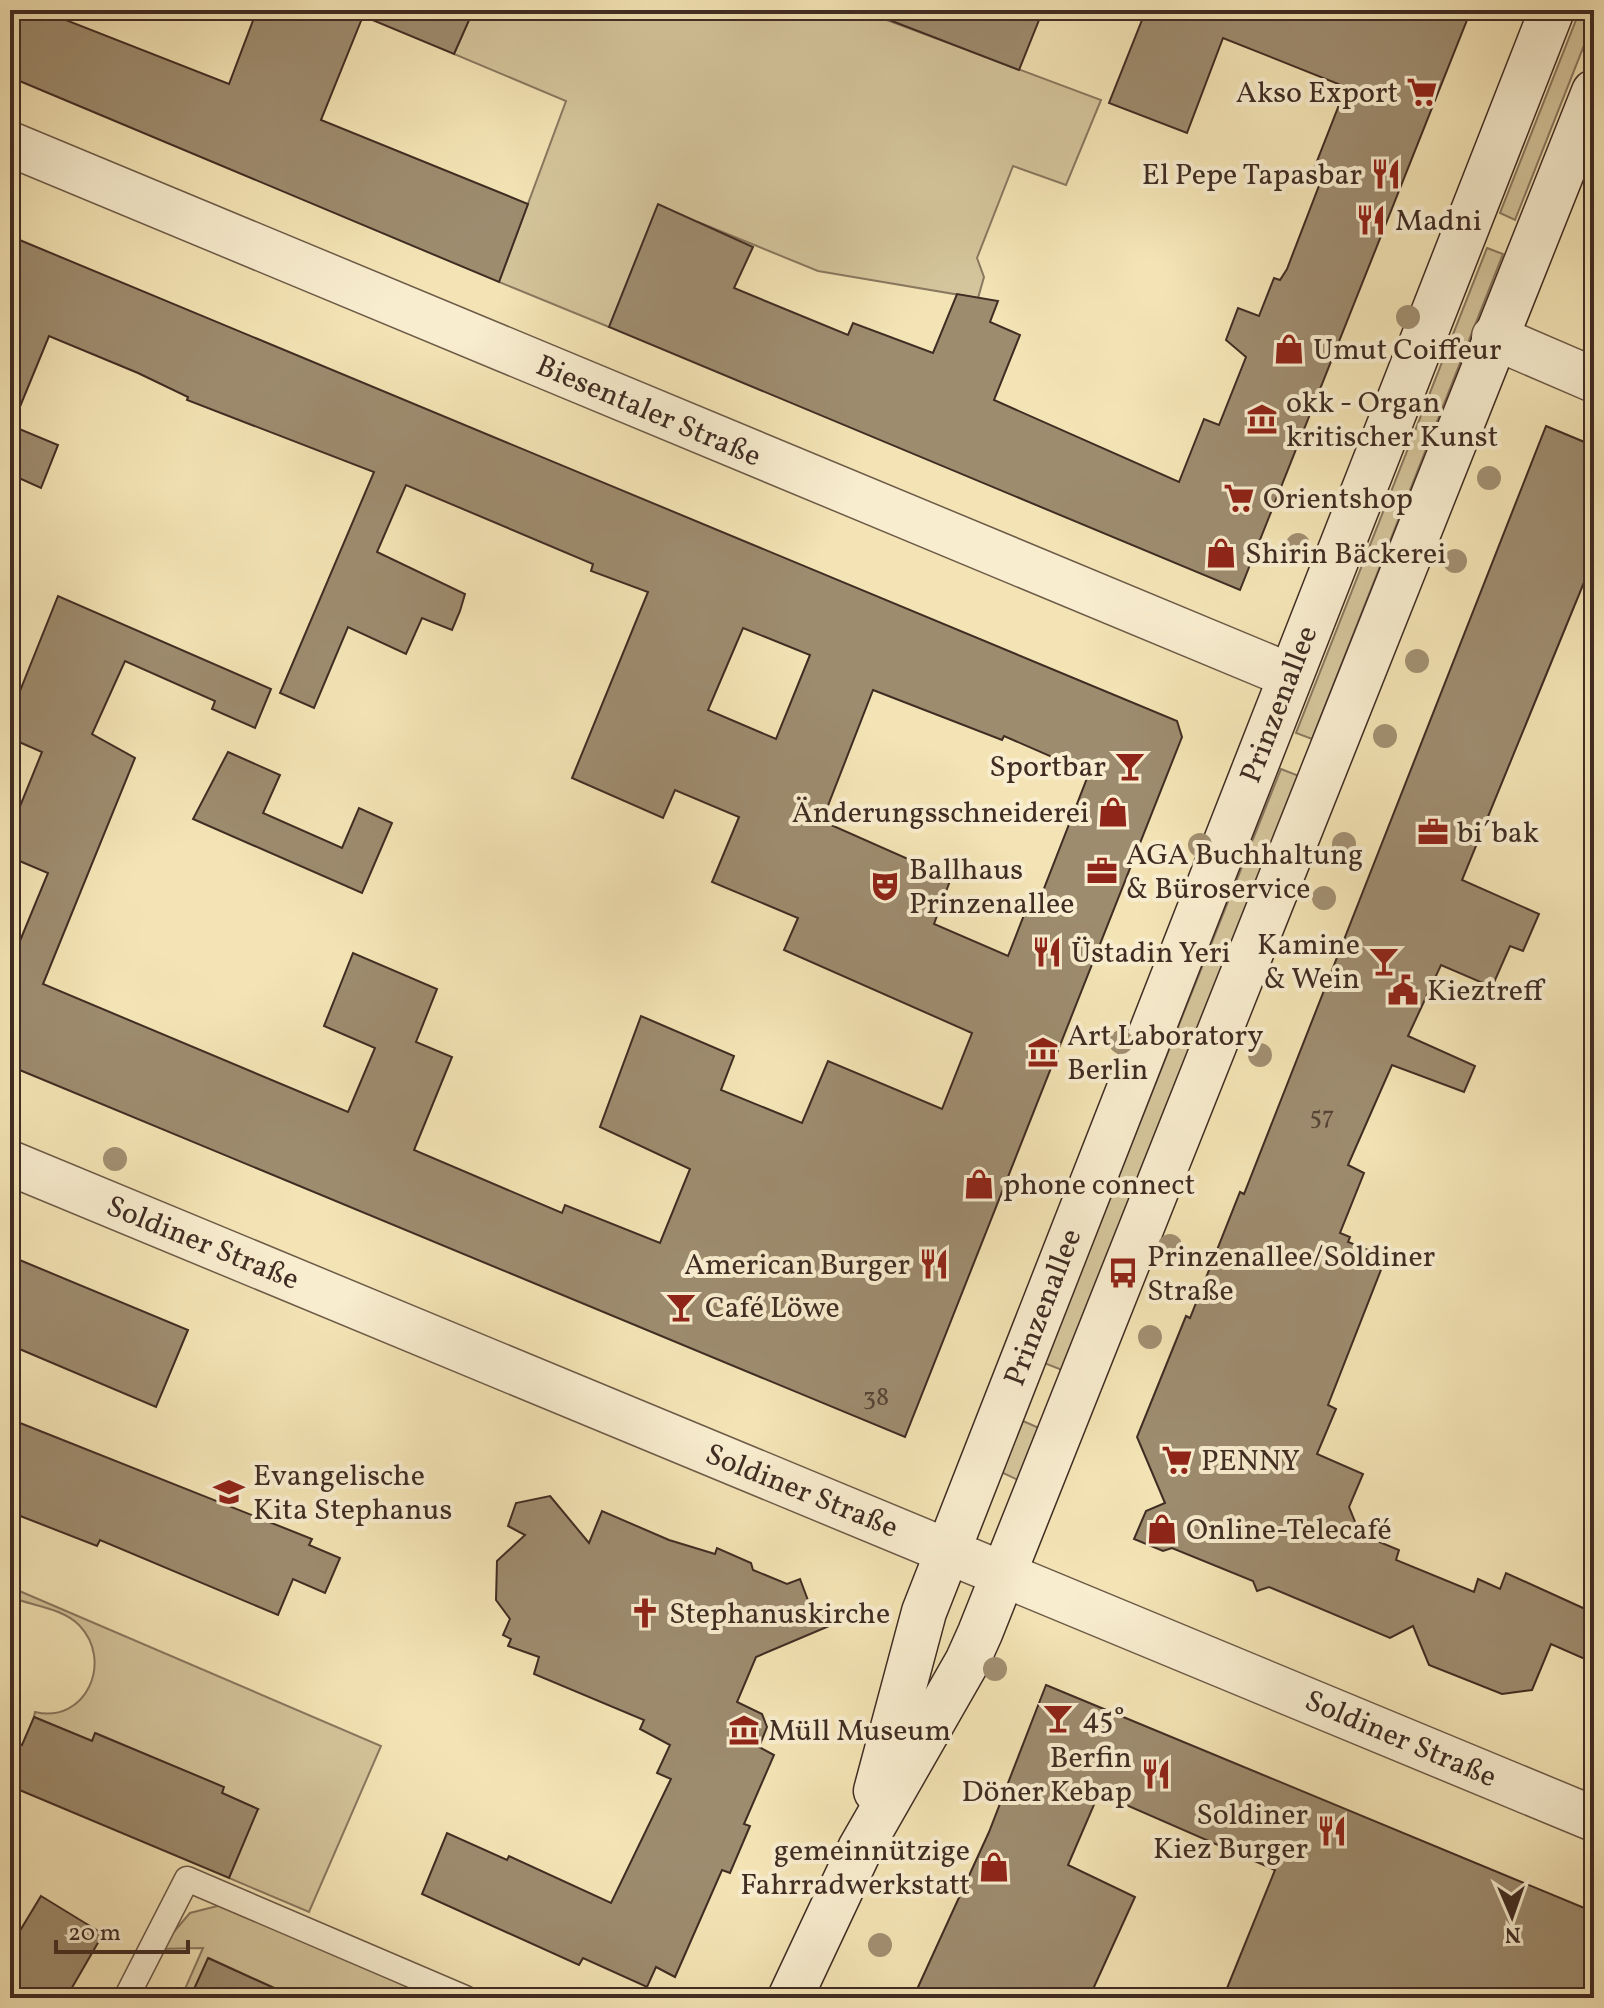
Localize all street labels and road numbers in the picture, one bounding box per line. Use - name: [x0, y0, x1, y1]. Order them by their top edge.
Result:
- street label: Biesentaler Straße: [529, 345, 767, 478]
- street label: Prinzenallee: [1231, 620, 1329, 789]
- street label: Soldiner Straße: [100, 1186, 305, 1302]
- street label: Prinzenallee: [995, 1223, 1093, 1392]
- street label: Soldiner Straße: [699, 1434, 904, 1550]
- street label: Soldiner Straße: [1298, 1681, 1503, 1799]

